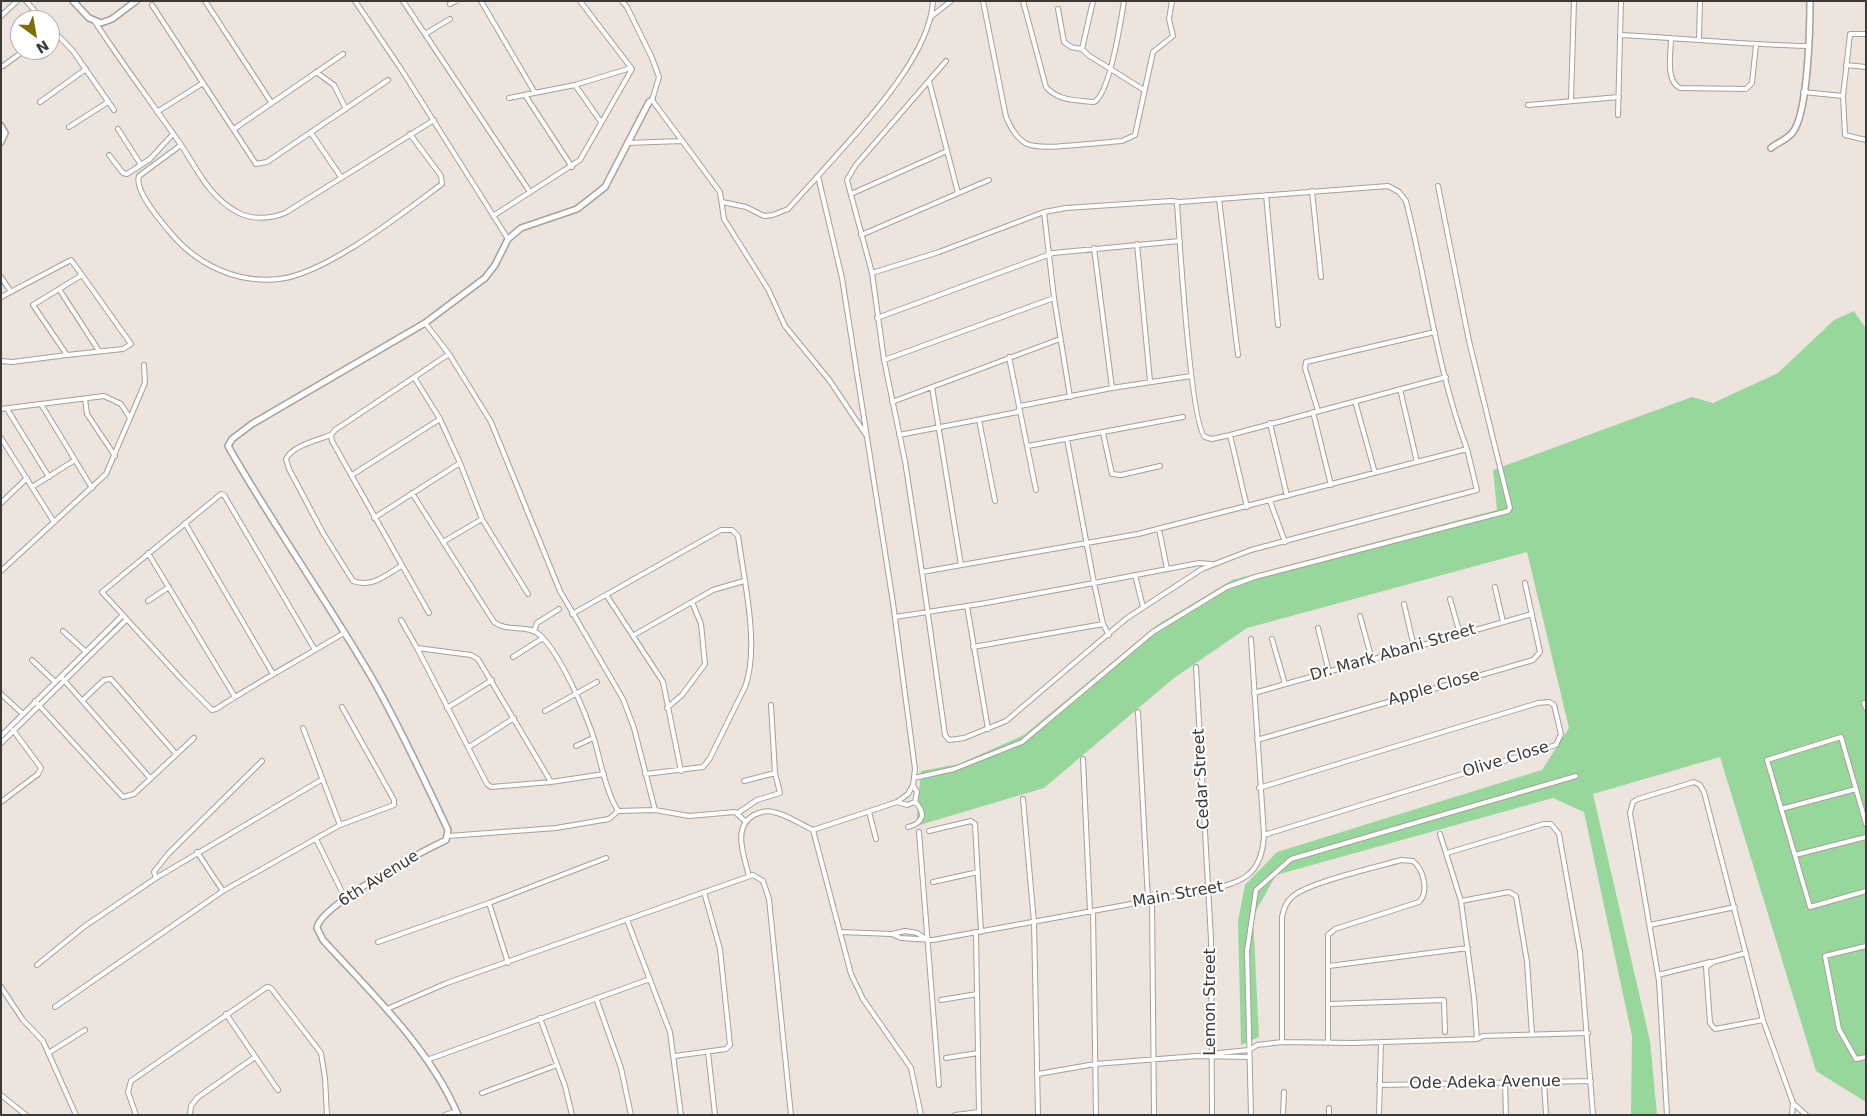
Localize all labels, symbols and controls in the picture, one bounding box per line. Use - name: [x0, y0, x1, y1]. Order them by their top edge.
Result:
- north arrow: [10, 10, 60, 60]
- text: N: [33, 37, 52, 57]
- street label: Dr. Mark Abani Street: [1308, 620, 1478, 686]
- street label: Apple Close: [1386, 666, 1482, 710]
- street label: Cedar Street: [1190, 728, 1214, 830]
- street label: Olive Close: [1460, 738, 1552, 782]
- street label: 6th Avenue: [335, 847, 423, 911]
- street label: Main Street: [1131, 878, 1225, 912]
- street label: Lemon Street: [1201, 948, 1221, 1056]
- street label: Ode Adeka Avenue: [1409, 1072, 1561, 1094]

